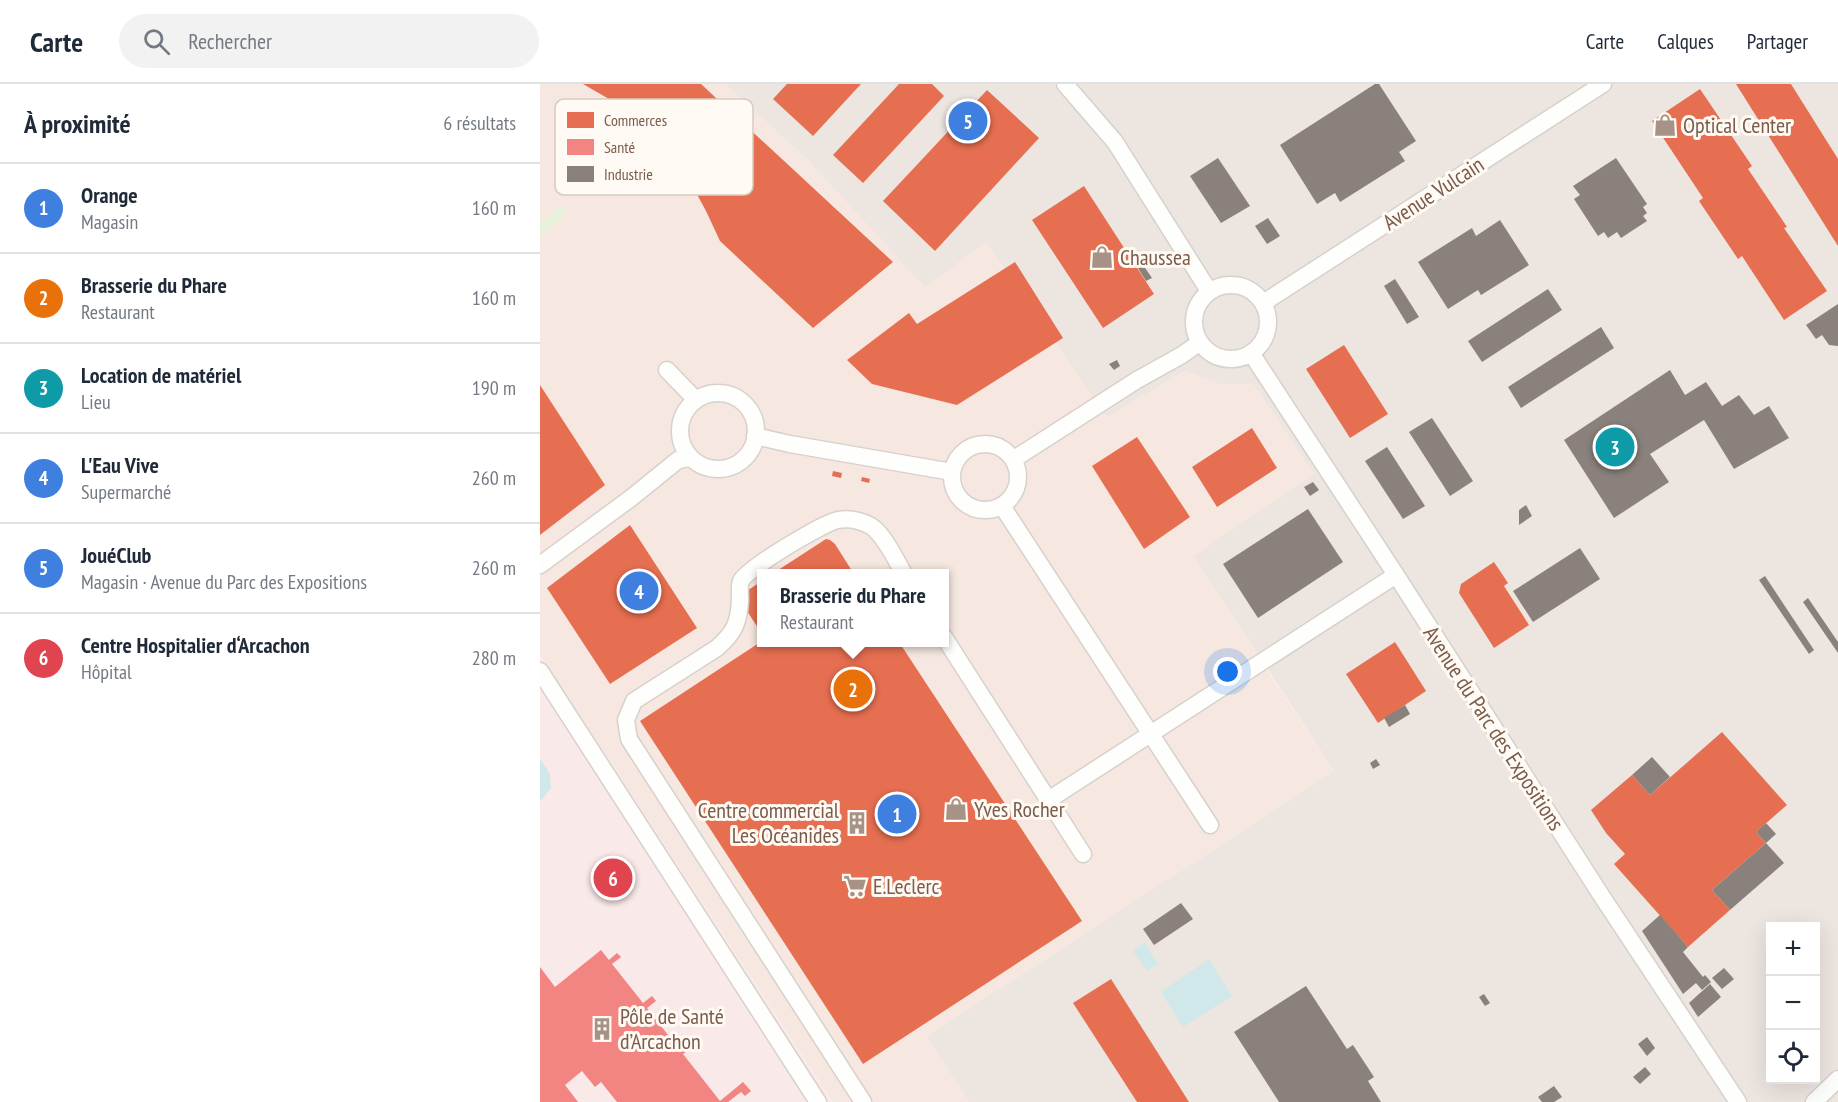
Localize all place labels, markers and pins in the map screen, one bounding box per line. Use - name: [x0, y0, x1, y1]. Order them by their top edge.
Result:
- pin: 5: [948, 99, 988, 144]
- place label: Optical Center: [1683, 111, 1791, 139]
- shop icon: Optical Center: [1652, 112, 1678, 138]
- place label: Chaussea: [1120, 243, 1191, 271]
- shop icon: Chaussea: [1089, 244, 1115, 270]
- pin: 3: [1596, 424, 1634, 470]
- pin: 4: [620, 568, 658, 614]
- pin: 2: [834, 666, 872, 712]
- pin: 1: [878, 792, 916, 836]
- place label: Yves Rocher: [974, 795, 1065, 823]
- place label: Centre commercial Les Océanides: [698, 796, 840, 849]
- shop icon: Yves Rocher: [943, 796, 969, 822]
- building icon: Centre commercial Les Océanides: [844, 810, 870, 836]
- pin: 6: [594, 856, 632, 900]
- place label: E.Leclerc: [873, 872, 939, 900]
- supermarket icon: E.Leclerc: [842, 873, 868, 899]
- place label: Pôle de Santé d’Arcachon: [620, 1002, 724, 1055]
- building icon: Pôle de Santé d’Arcachon: [589, 1016, 615, 1042]

